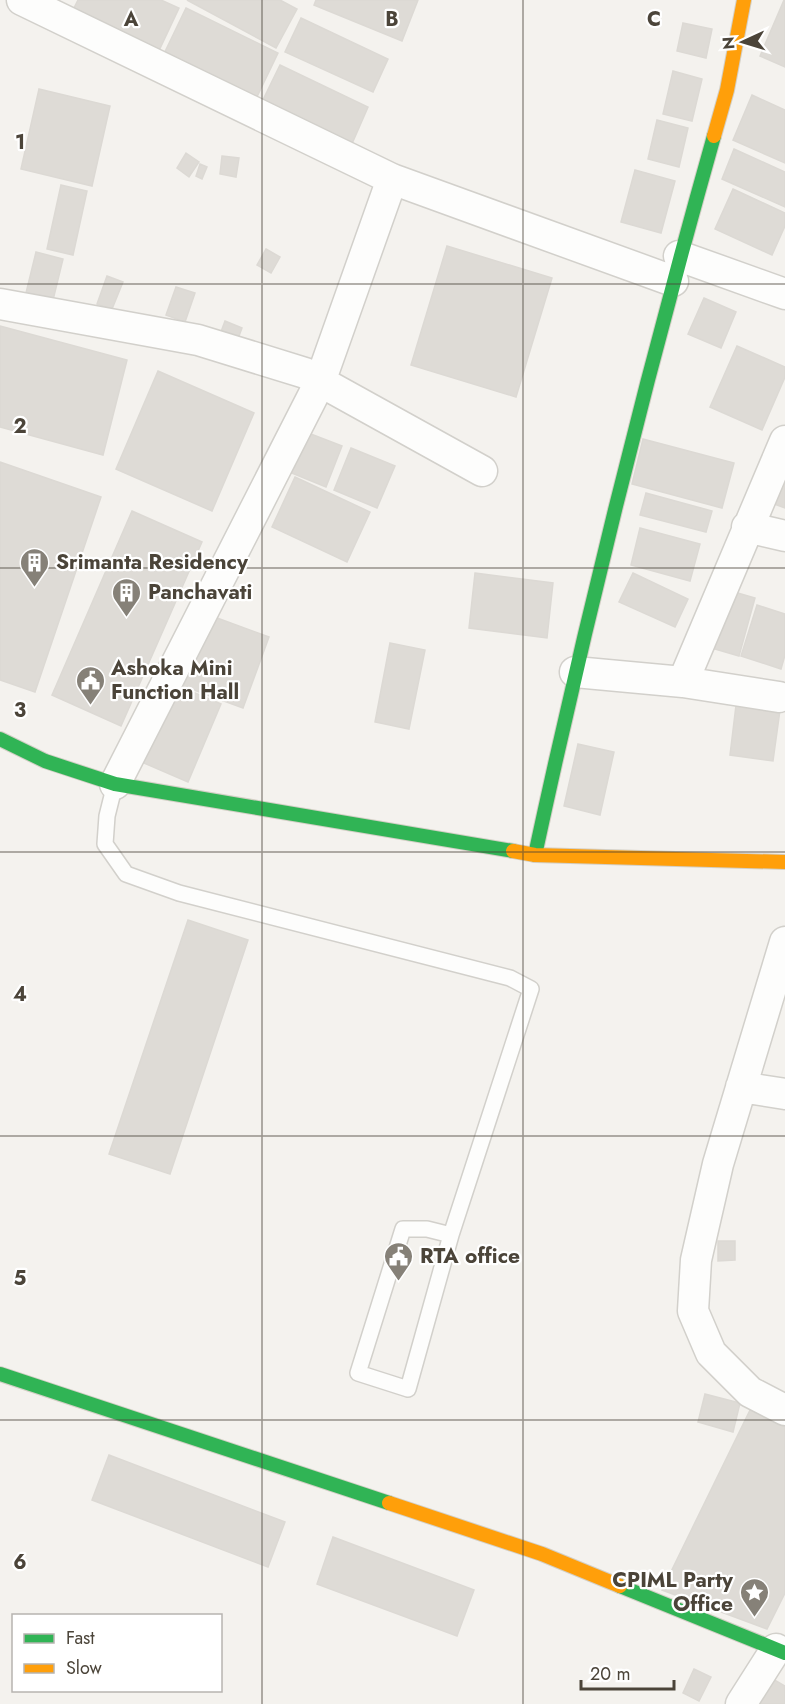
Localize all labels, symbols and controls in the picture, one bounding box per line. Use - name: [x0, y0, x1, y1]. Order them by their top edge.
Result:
- text: A: [123, 5, 139, 34]
- text: B: [385, 5, 399, 34]
- text: C: [647, 5, 661, 34]
- north arrow: [713, 12, 773, 72]
- text: N: [717, 36, 740, 50]
- text: 1: [15, 128, 25, 157]
- text: 2: [13, 412, 27, 441]
- building icon: Srimanta Residency: [19, 546, 51, 588]
- place label: Srimanta Residency: [56, 547, 249, 577]
- building icon: Panchavati: [111, 576, 143, 618]
- place label: Panchavati: [148, 577, 252, 607]
- place label: Ashoka Mini Function Hall: [110, 653, 239, 707]
- public building icon: Ashoka Mini Function Hall: [74, 664, 106, 706]
- text: 3: [14, 696, 26, 725]
- text: 4: [13, 980, 27, 1009]
- public building icon: RTA office: [383, 1240, 415, 1282]
- place label: RTA office: [420, 1241, 520, 1271]
- text: 5: [14, 1264, 27, 1293]
- text: 6: [13, 1548, 27, 1577]
- place label: CPIML Party Office: [612, 1565, 734, 1619]
- place icon: CPIML Party Office: [738, 1576, 770, 1618]
- legend: [12, 1614, 222, 1692]
- text: Fast: [66, 1625, 95, 1651]
- scale bar: [581, 1653, 674, 1691]
- text: Slow: [66, 1655, 103, 1681]
- text: 20 m: [590, 1661, 630, 1687]

